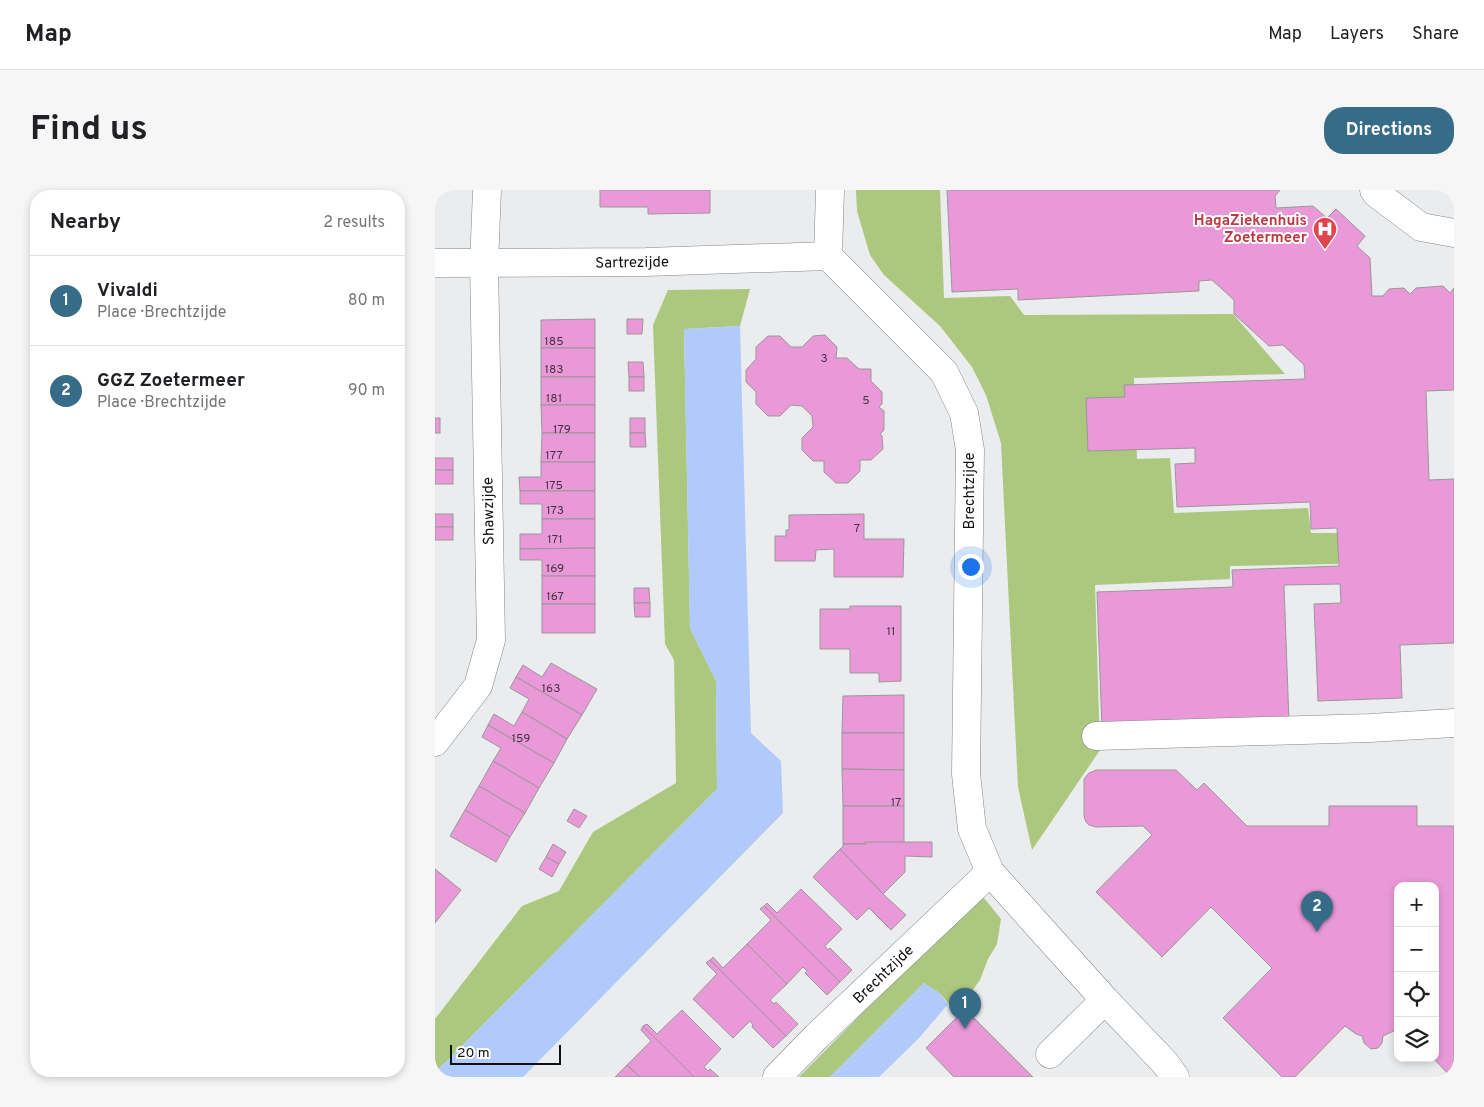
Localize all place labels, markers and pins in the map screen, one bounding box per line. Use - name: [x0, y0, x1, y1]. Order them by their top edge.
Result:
- place label: HagaZiekenhuis Zoetermeer: [1194, 212, 1308, 248]
- hospital icon: HagaZiekenhuis Zoetermeer: [1312, 216, 1338, 250]
- pin: 2: [1301, 891, 1333, 932]
- pin: 1: [949, 988, 981, 1029]

